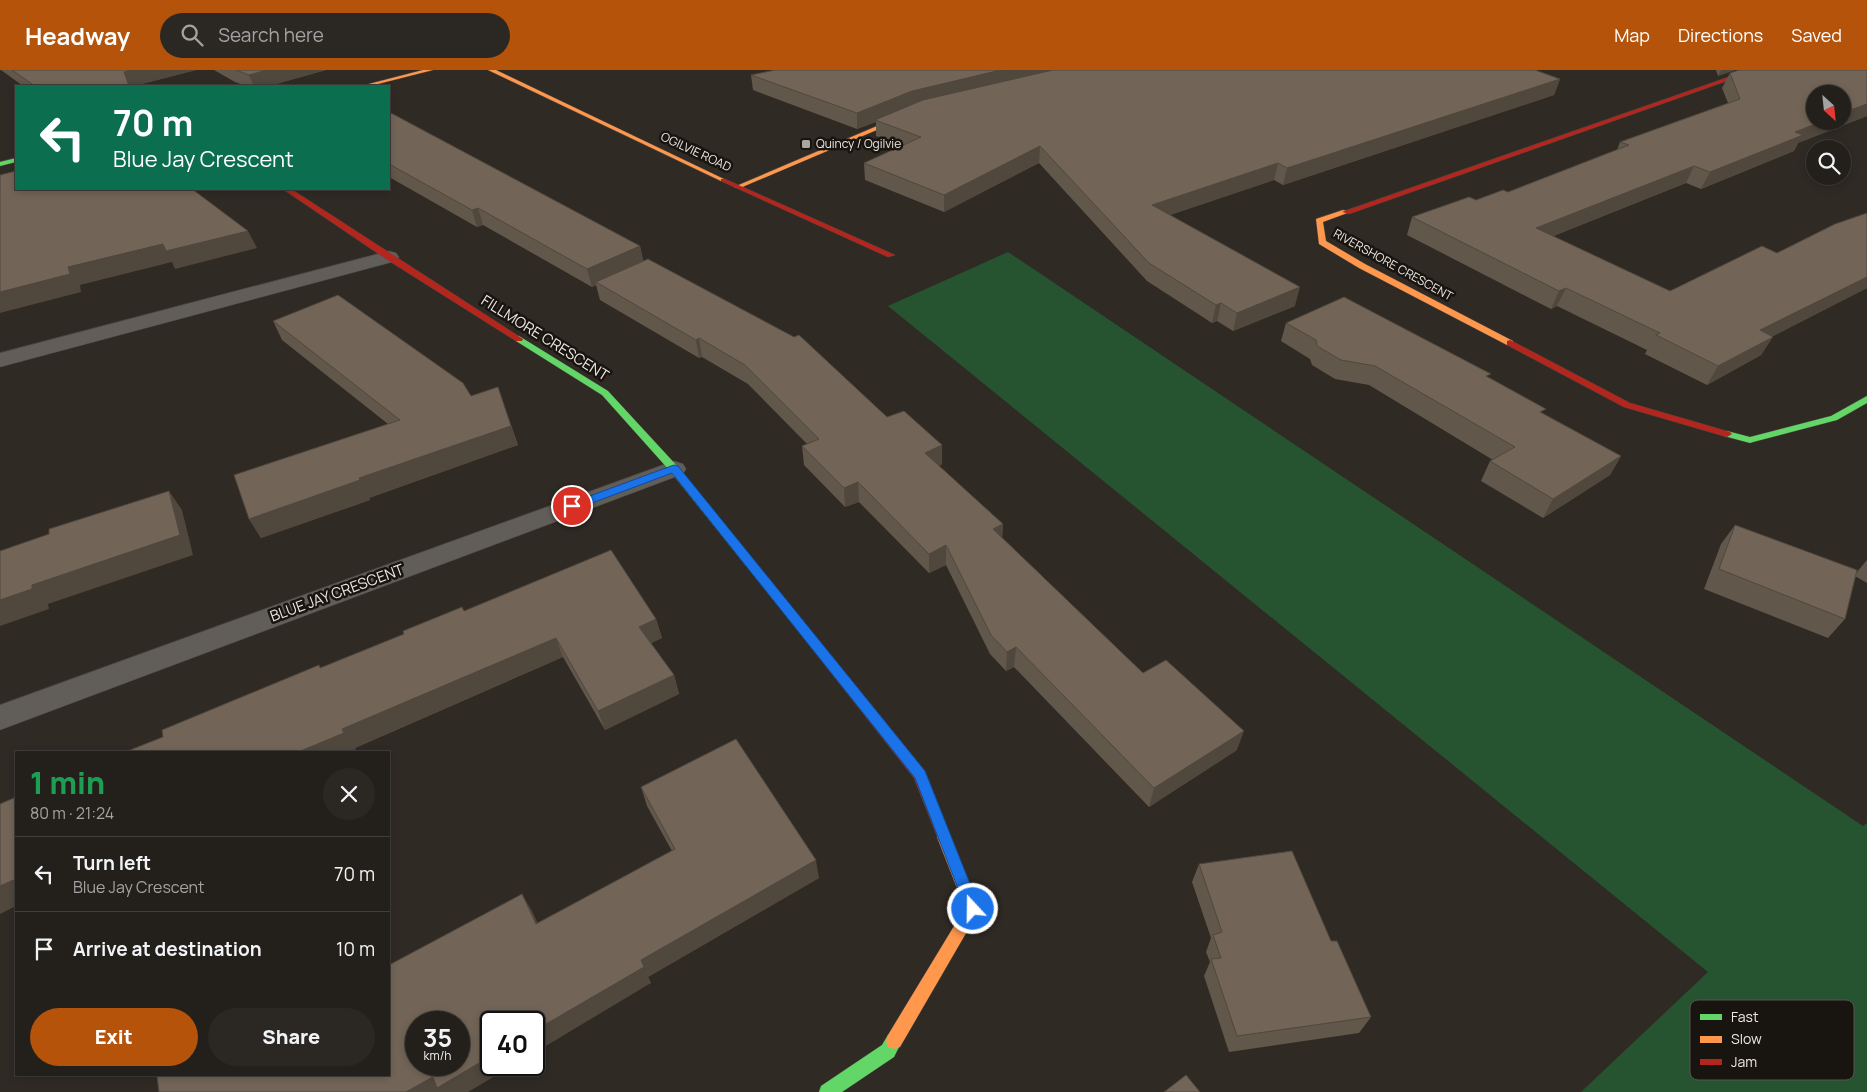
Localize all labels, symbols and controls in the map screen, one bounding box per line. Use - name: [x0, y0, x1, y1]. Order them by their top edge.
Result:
- search box: [160, 13, 510, 58]
- text: Headway: [25, 19, 130, 52]
- icon: search: [178, 21, 206, 49]
- text: Search here: [218, 22, 324, 48]
- text: Map: [1614, 23, 1650, 47]
- text: Directions: [1678, 23, 1763, 47]
- text: Saved: [1791, 23, 1842, 47]
- north arrow: [1806, 85, 1851, 130]
- map controls: [1806, 85, 1851, 185]
- text: 70 m: [113, 99, 193, 147]
- icon: left: [30, 105, 95, 170]
- street label: OGILVIE ROAD: [658, 128, 734, 175]
- place label: Quincy / Ogilvie: [816, 135, 901, 152]
- marker: Quincy / Ogilvie: [800, 138, 812, 150]
- button: search: [1806, 140, 1851, 185]
- text: Blue Jay Crescent: [113, 144, 294, 174]
- street label: RIVERSHORE CRESCENT: [1331, 225, 1457, 305]
- street label: FILLMORE CRESCENT: [477, 290, 613, 385]
- pin: [551, 485, 593, 527]
- icon: arrive: [558, 492, 586, 520]
- street label: BLUE JAY CRESCENT: [267, 559, 407, 627]
- text: 1 min: [30, 762, 105, 803]
- button: close: [323, 768, 375, 820]
- text: 80 m · 21:24: [30, 802, 114, 824]
- text: Turn left: [73, 850, 151, 876]
- icon: left: [30, 860, 58, 888]
- text: 70 m: [334, 861, 375, 887]
- text: Blue Jay Crescent: [73, 876, 205, 898]
- position arrow: [946, 882, 998, 934]
- icon: arrive: [30, 935, 58, 963]
- text: Arrive at destination: [73, 936, 262, 962]
- text: 10 m: [336, 936, 375, 962]
- legend: [1690, 1000, 1854, 1080]
- text: Fast: [1731, 1007, 1759, 1026]
- button: Exit: [30, 1008, 198, 1066]
- button: Share: [208, 1008, 375, 1066]
- speed limit sign: 40: [480, 1011, 545, 1076]
- text: 35: [423, 1020, 452, 1055]
- text: Slow: [1731, 1029, 1762, 1048]
- text: km/h: [424, 1047, 451, 1064]
- text: Jam: [1731, 1052, 1757, 1071]

